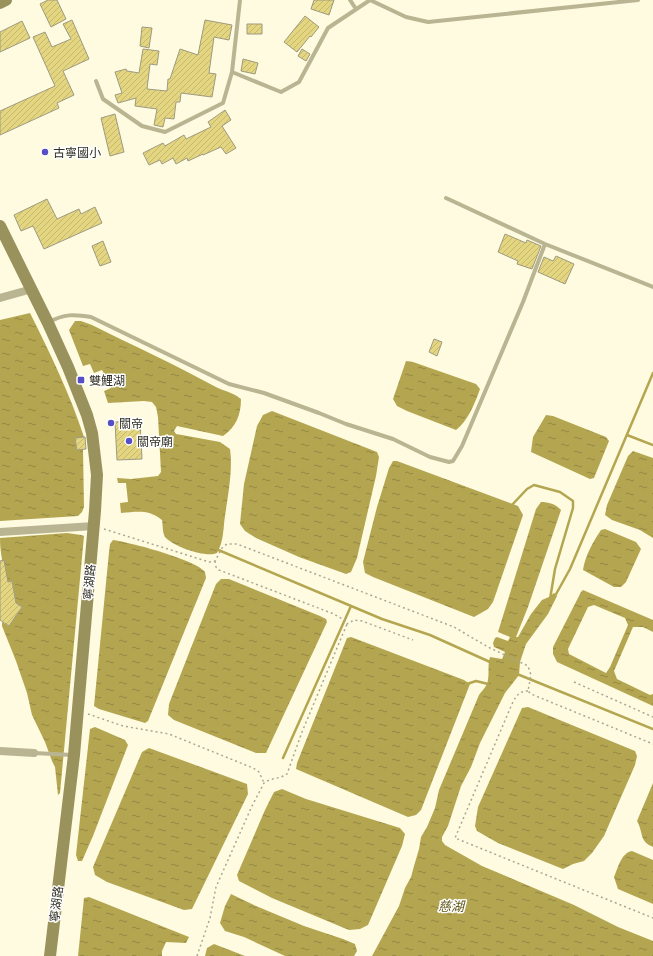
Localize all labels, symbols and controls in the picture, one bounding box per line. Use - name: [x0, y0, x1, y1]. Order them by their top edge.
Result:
- place label: 古寧國小: [53, 143, 101, 162]
- marker: 古寧國小: [40, 147, 50, 157]
- place label: 雙鯉湖: [89, 371, 125, 390]
- marker: 雙鯉湖: [76, 375, 86, 385]
- place label: 關帝: [119, 414, 143, 433]
- marker: 關帝: [106, 418, 116, 428]
- place label: 關帝廟: [137, 432, 173, 451]
- marker: 關帝廟: [124, 436, 134, 446]
- street label: 寧湖路: [78, 563, 100, 601]
- street label: 寧湖路: [44, 885, 68, 923]
- water label: 慈湖: [438, 896, 466, 916]

